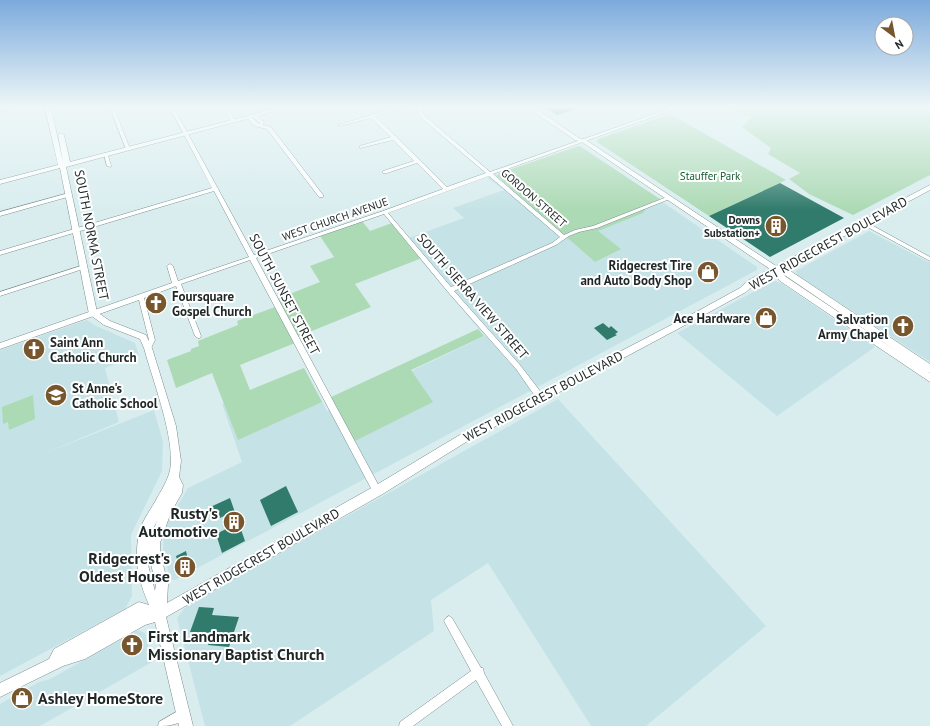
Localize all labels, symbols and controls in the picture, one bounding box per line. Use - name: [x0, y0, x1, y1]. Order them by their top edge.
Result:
- north arrow: [874, 16, 914, 56]
- text: N: [893, 37, 906, 52]
- street label: GORDON STREET: [498, 166, 570, 230]
- street label: SOUTH NORMA STREET: [70, 168, 113, 302]
- park label: Stauffer Park: [680, 169, 741, 183]
- street label: WEST RIDGECREST BOULEVARD: [746, 193, 910, 294]
- street label: WEST CHURCH AVENUE: [280, 194, 390, 244]
- place label: Downs Substation+: [704, 213, 760, 240]
- building icon: Downs Substation+: [763, 213, 789, 239]
- street label: SOUTH SIERRA VIEW STREET: [413, 230, 532, 363]
- street label: SOUTH SUNSET STREET: [245, 231, 324, 358]
- place label: Ridgecrest Tire and Auto Body Shop: [580, 257, 692, 289]
- shop icon: Ridgecrest Tire and Auto Body Shop: [695, 259, 721, 285]
- place label: Foursquare Gospel Church: [172, 288, 252, 320]
- church icon: Foursquare Gospel Church: [143, 290, 169, 316]
- shop icon: Ace Hardware: [753, 305, 779, 331]
- place label: Ace Hardware: [674, 310, 750, 327]
- place label: Salvation Army Chapel: [818, 311, 888, 343]
- church icon: Salvation Army Chapel: [890, 313, 916, 339]
- place label: Saint Ann Catholic Church: [50, 334, 137, 366]
- church icon: Saint Ann Catholic Church: [21, 336, 47, 362]
- street label: WEST RIDGECREST BOULEVARD: [461, 347, 626, 446]
- place label: St Anne's Catholic School: [72, 380, 158, 412]
- school or university icon: St Anne's Catholic School: [43, 382, 69, 408]
- place label: Rusty's Automotive: [139, 503, 218, 541]
- street label: WEST RIDGECREST BOULEVARD: [180, 505, 343, 608]
- building icon: Rusty's Automotive: [221, 509, 247, 535]
- place label: Ridgecrest's Oldest House: [79, 548, 170, 586]
- building icon: Ridgecrest's Oldest House: [172, 554, 198, 580]
- place label: First Landmark Missionary Baptist Church: [148, 626, 325, 664]
- church icon: First Landmark Missionary Baptist Church: [119, 632, 145, 658]
- shop icon: Ashley HomeStore: [9, 685, 35, 711]
- place label: Ashley HomeStore: [38, 688, 163, 708]

